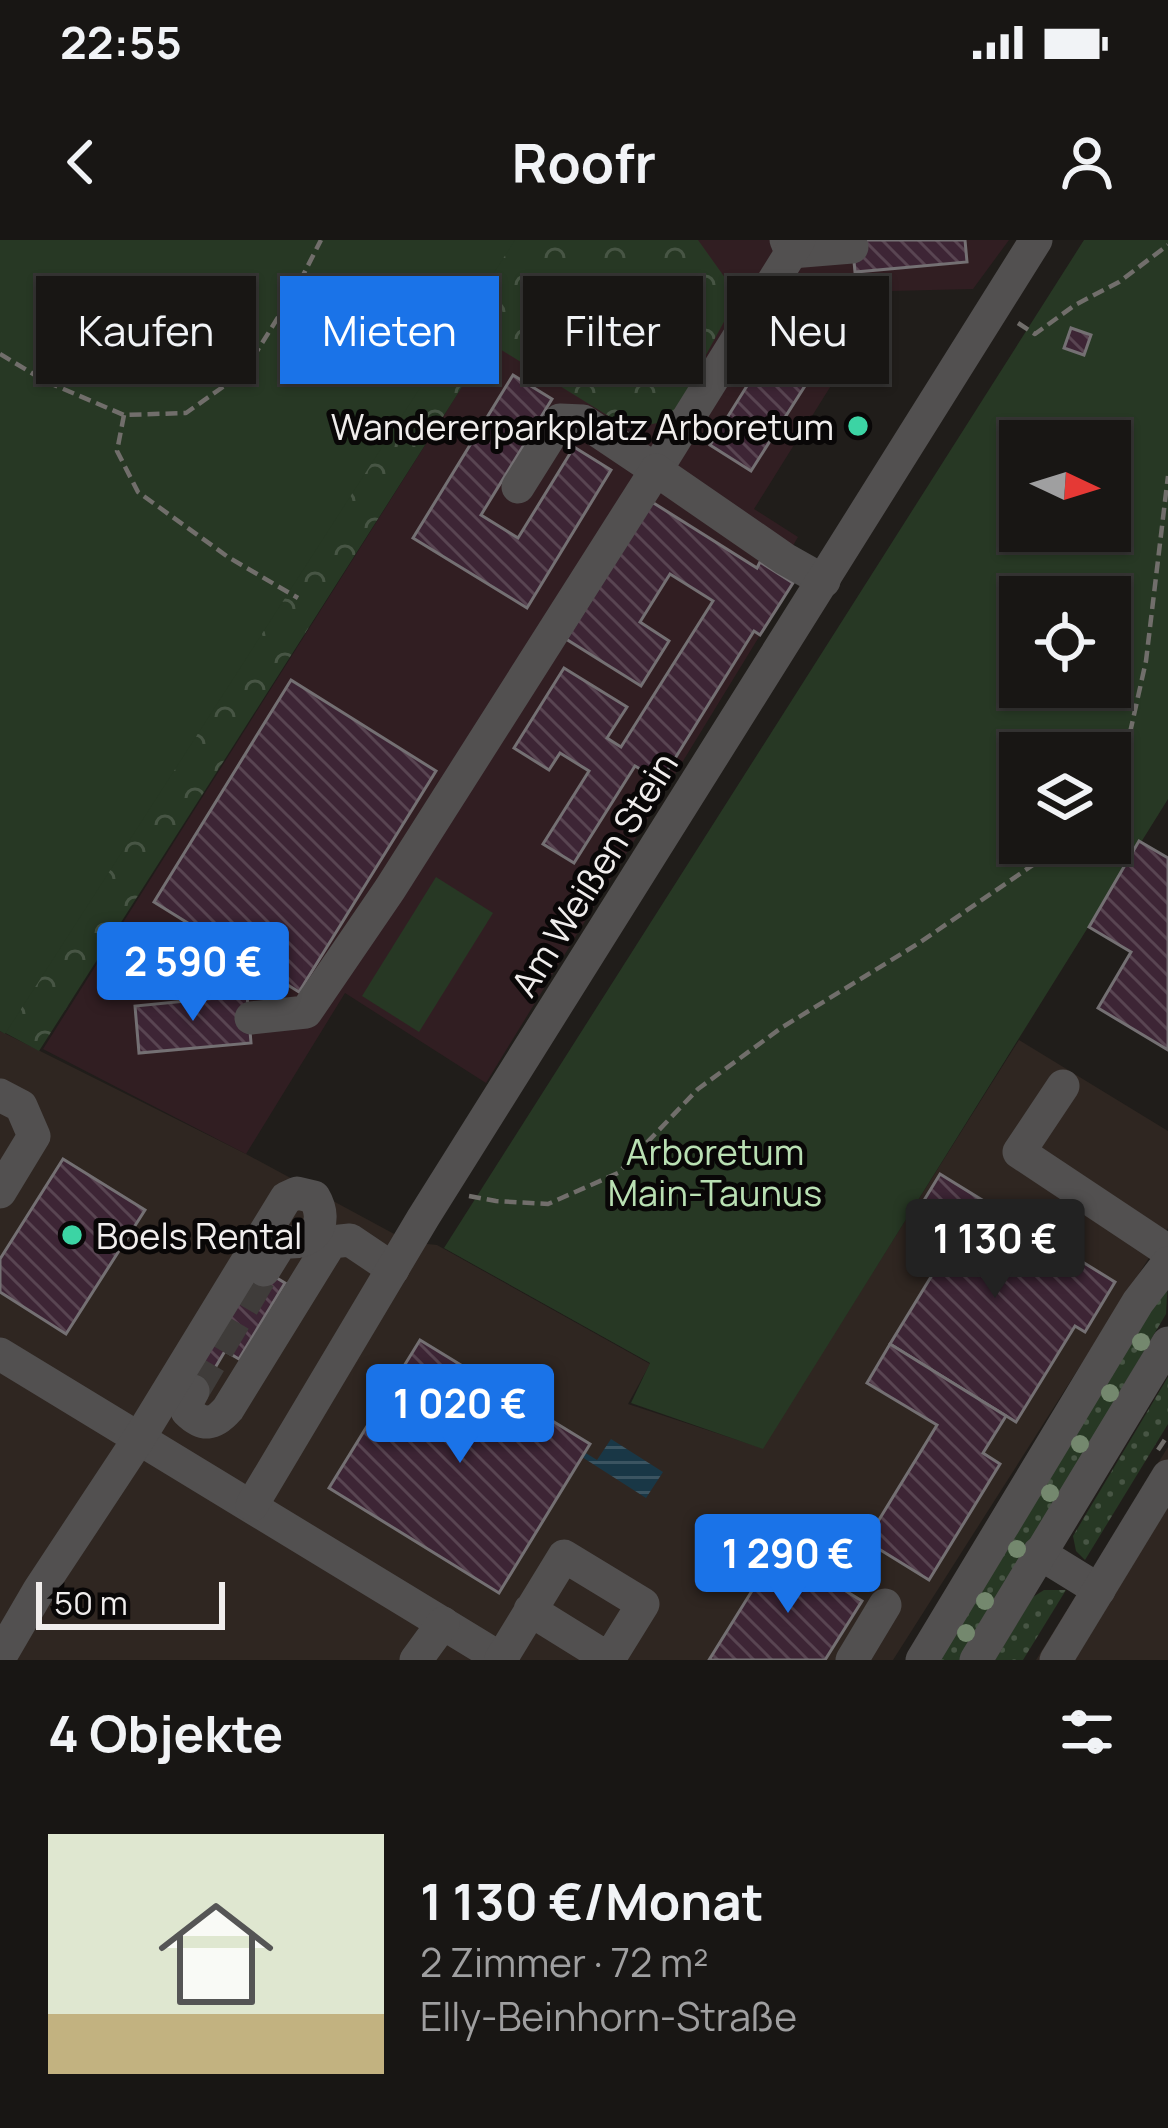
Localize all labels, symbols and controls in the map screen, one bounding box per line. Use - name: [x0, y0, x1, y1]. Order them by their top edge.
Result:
- text: 22:55: [60, 11, 182, 73]
- text: Roofr: [512, 125, 656, 199]
- icon: back: [48, 129, 114, 195]
- icon: person: [1054, 129, 1120, 195]
- chip: Kaufen: [36, 276, 256, 384]
- chip: Mieten: [280, 276, 499, 384]
- chip: Filter: [523, 276, 703, 384]
- chip: Neu: [727, 276, 889, 384]
- place label: Wandererparkplatz Arboretum: [331, 402, 834, 451]
- marker: Wandererparkplatz Arboretum: [845, 413, 871, 439]
- north arrow: [999, 420, 1131, 552]
- map controls: [999, 420, 1131, 864]
- button: locate: [999, 576, 1131, 708]
- button: layers: [999, 732, 1131, 864]
- street label: Am Weißen Stein: [499, 743, 689, 1005]
- pin: 2 590 €: [82, 922, 304, 1024]
- text: 2 590 €: [124, 934, 262, 988]
- park label: Arboretum Main-Taunus: [608, 1127, 822, 1217]
- pin: 1 130 €: [884, 1199, 1106, 1301]
- place label: Boels Rental: [96, 1211, 302, 1260]
- text: 1 130 €: [933, 1211, 1057, 1265]
- marker: Boels Rental: [59, 1222, 85, 1248]
- pin: 1 020 €: [349, 1364, 571, 1466]
- text: 1 020 €: [393, 1376, 527, 1430]
- pin: 1 290 €: [677, 1514, 899, 1616]
- text: 1 290 €: [722, 1526, 854, 1580]
- scale bar: [36, 1576, 225, 1629]
- text: 50 m: [54, 1580, 128, 1625]
- text: 4 Objekte: [48, 1698, 283, 1767]
- icon: filters: [1054, 1699, 1120, 1765]
- text: 1 130 €/Monat: [420, 1866, 764, 1935]
- icon: home: [144, 1882, 288, 2026]
- text: 2 Zimmer · 72 m²: [420, 1935, 709, 1989]
- text: Elly-Beinhorn-Straße: [420, 1989, 797, 2043]

